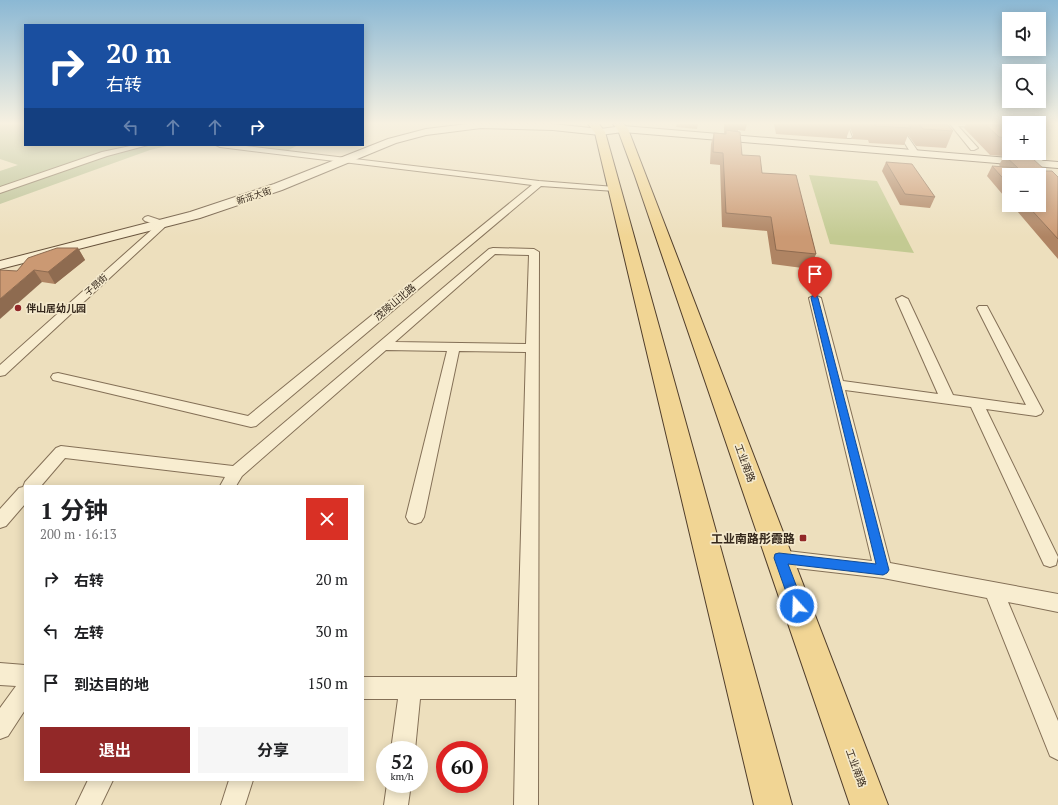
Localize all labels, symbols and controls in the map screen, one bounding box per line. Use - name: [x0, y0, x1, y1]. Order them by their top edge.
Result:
- map controls: [1002, 12, 1046, 212]
- button: sound: [1002, 12, 1046, 56]
- text: 20 m: [106, 34, 171, 71]
- icon: right: [40, 40, 92, 92]
- button: search: [1002, 64, 1046, 108]
- text: 右转: [106, 72, 142, 96]
- icon: left: [120, 116, 142, 138]
- icon: ahead: [162, 116, 184, 138]
- icon: ahead: [204, 116, 226, 138]
- icon: right: [246, 116, 268, 138]
- button: +: [1002, 116, 1046, 160]
- button: −: [1002, 168, 1046, 212]
- street label: 新泺大街: [235, 185, 273, 207]
- pin: [798, 257, 832, 298]
- icon: arrive: [804, 263, 826, 285]
- street label: 子昂街: [82, 272, 110, 298]
- street label: 茂陵山北路: [372, 281, 418, 323]
- place label: 伴山居幼儿园: [26, 302, 86, 315]
- marker: 伴山居幼儿园: [13, 303, 23, 313]
- street label: 工业南路: [732, 442, 758, 484]
- text: 1 分钟: [40, 494, 108, 526]
- button: close: [306, 498, 348, 540]
- text: 200 m · 16:13: [40, 525, 117, 543]
- place label: 工业南路彤霞路: [711, 531, 795, 546]
- marker: 工业南路彤霞路: [798, 533, 808, 543]
- icon: right: [40, 568, 62, 590]
- text: 20 m: [315, 569, 348, 589]
- text: 右转: [74, 570, 104, 590]
- position arrow: [776, 585, 818, 627]
- icon: left: [40, 620, 62, 642]
- text: 30 m: [315, 621, 348, 641]
- text: 左转: [74, 622, 104, 642]
- icon: arrive: [40, 672, 62, 694]
- text: 150 m: [307, 673, 348, 693]
- text: 到达目的地: [74, 674, 149, 694]
- button: 退出: [40, 727, 190, 773]
- button: 分享: [198, 727, 348, 773]
- speed limit sign: 60: [436, 741, 488, 793]
- street label: 工业南路: [843, 747, 869, 789]
- text: 52: [391, 748, 413, 775]
- text: km/h: [390, 770, 414, 783]

